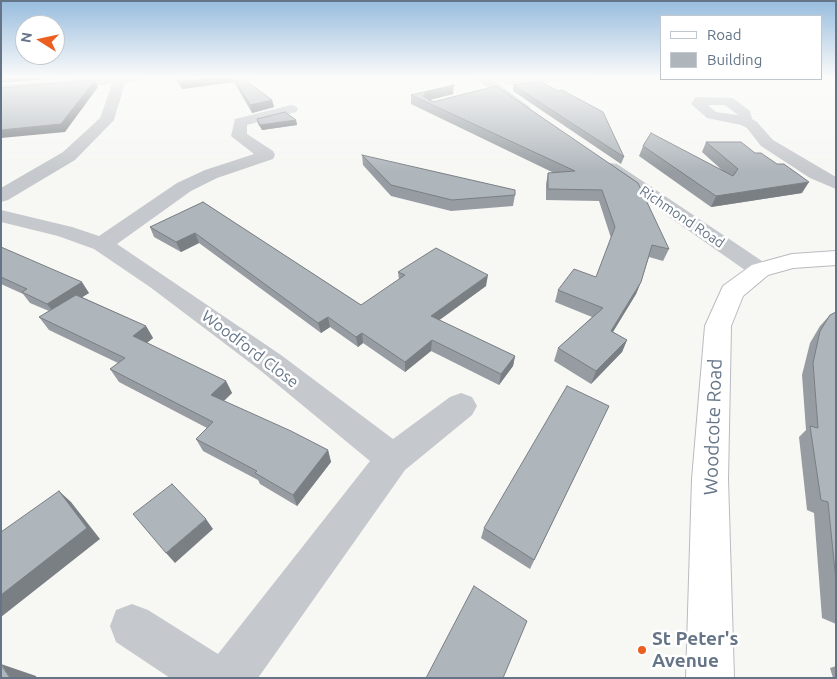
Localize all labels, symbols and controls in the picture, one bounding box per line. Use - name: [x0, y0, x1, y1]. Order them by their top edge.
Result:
- north arrow: [15, 15, 65, 65]
- legend: [660, 15, 822, 80]
- text: Road: [707, 26, 742, 43]
- text: N: [17, 31, 35, 44]
- text: Building: [707, 51, 762, 68]
- street label: Richmond Road: [636, 182, 728, 252]
- street label: Woodford Close: [198, 306, 302, 392]
- street label: Woodcote Road: [699, 358, 727, 496]
- place label: St Peter's Avenue: [652, 628, 738, 672]
- marker: St Peter's Avenue: [636, 644, 648, 656]

